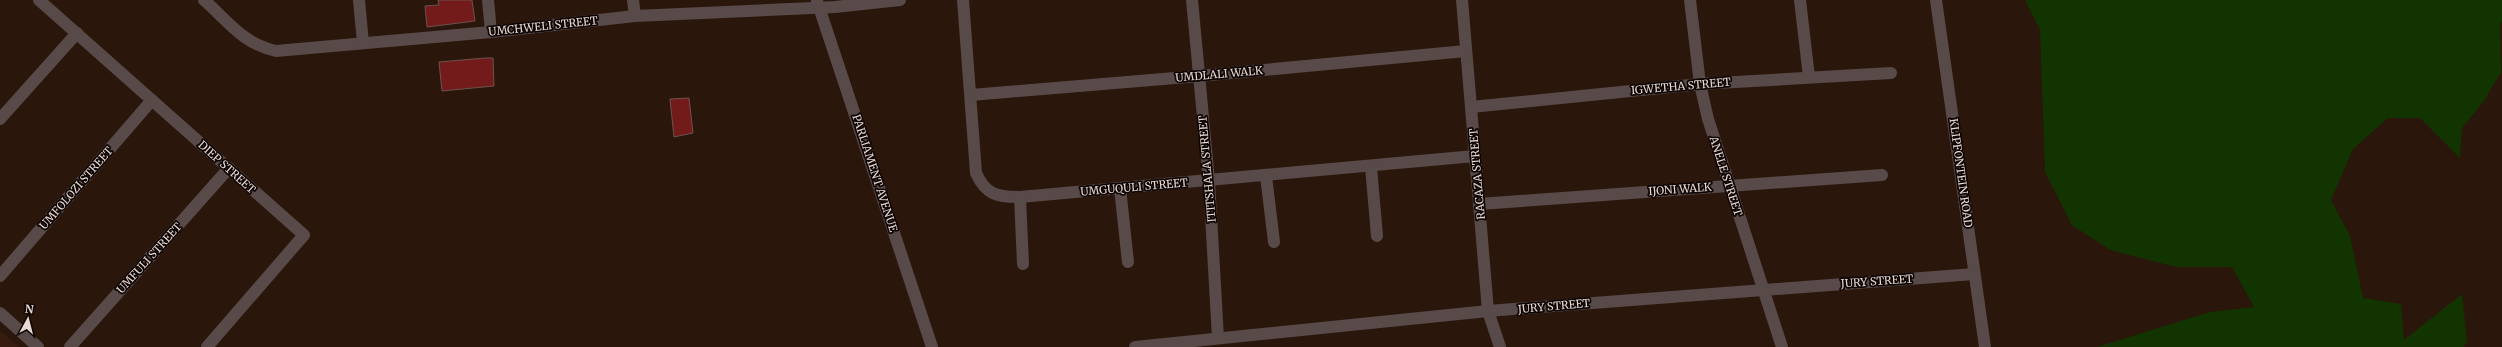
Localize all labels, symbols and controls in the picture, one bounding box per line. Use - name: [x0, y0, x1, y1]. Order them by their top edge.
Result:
- street label: UMCHWELI STREET: [488, 13, 599, 39]
- street label: UMDLALI WALK: [1175, 63, 1263, 85]
- street label: IGWETHA STREET: [1631, 75, 1732, 97]
- street label: PARLIAMENT AVENUE: [849, 113, 901, 233]
- street label: ITITSHALA STREET: [1195, 115, 1219, 223]
- street label: KLIPFONTEIN ROAD: [1946, 118, 1976, 228]
- street label: RACAZA STREET: [1466, 127, 1488, 220]
- street label: ANELE STREET: [1706, 133, 1746, 218]
- street label: DIEP STREET: [196, 138, 259, 197]
- street label: UMFOLOZI STREET: [36, 143, 116, 232]
- street label: UMGUQULI STREET: [1080, 175, 1189, 199]
- street label: IJONI WALK: [1648, 180, 1712, 198]
- street label: UMFULI STREET: [113, 219, 185, 296]
- street label: JURY STREET: [1839, 271, 1914, 291]
- street label: JURY STREET: [1516, 296, 1591, 316]
- north arrow: [8, 299, 48, 339]
- text: N: [24, 302, 35, 317]

